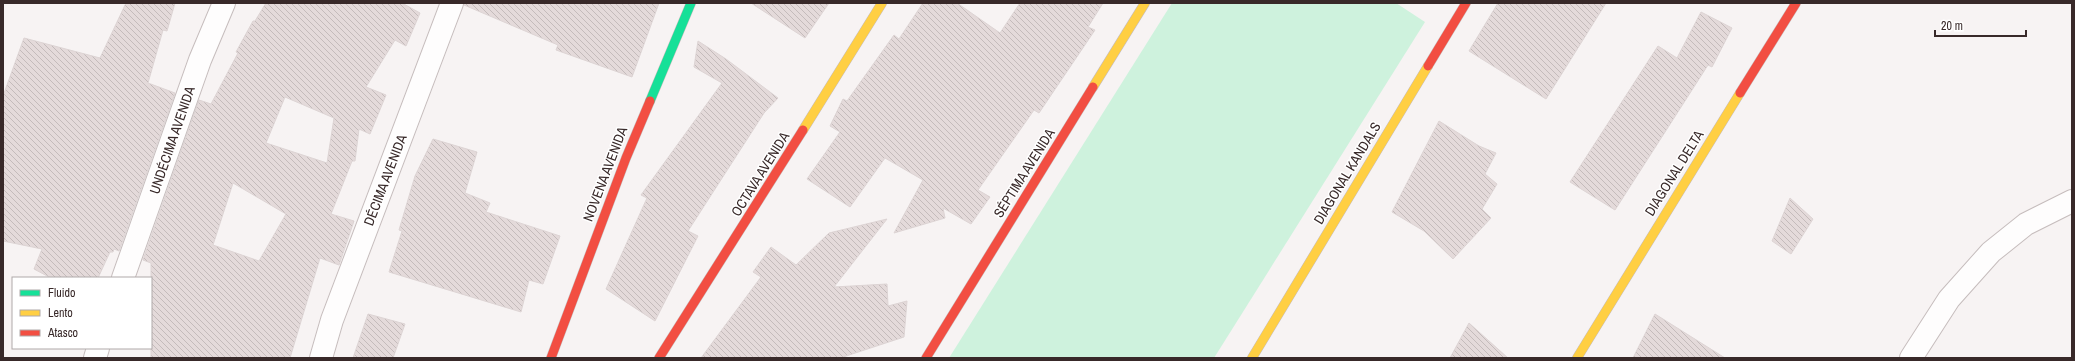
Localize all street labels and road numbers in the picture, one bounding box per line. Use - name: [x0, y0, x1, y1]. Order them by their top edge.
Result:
- street label: UNDÉCIMA AVENIDA: [145, 83, 199, 196]
- street label: DIAGONAL KANDALS: [1309, 118, 1385, 227]
- street label: NOVENA AVENIDA: [579, 124, 631, 224]
- street label: SÉPTIMA AVENIDA: [989, 125, 1059, 221]
- street label: DIAGONAL DELTA: [1641, 127, 1708, 219]
- street label: OCTAVA AVENIDA: [727, 128, 793, 220]
- street label: DÉCIMA AVENIDA: [359, 132, 411, 228]

